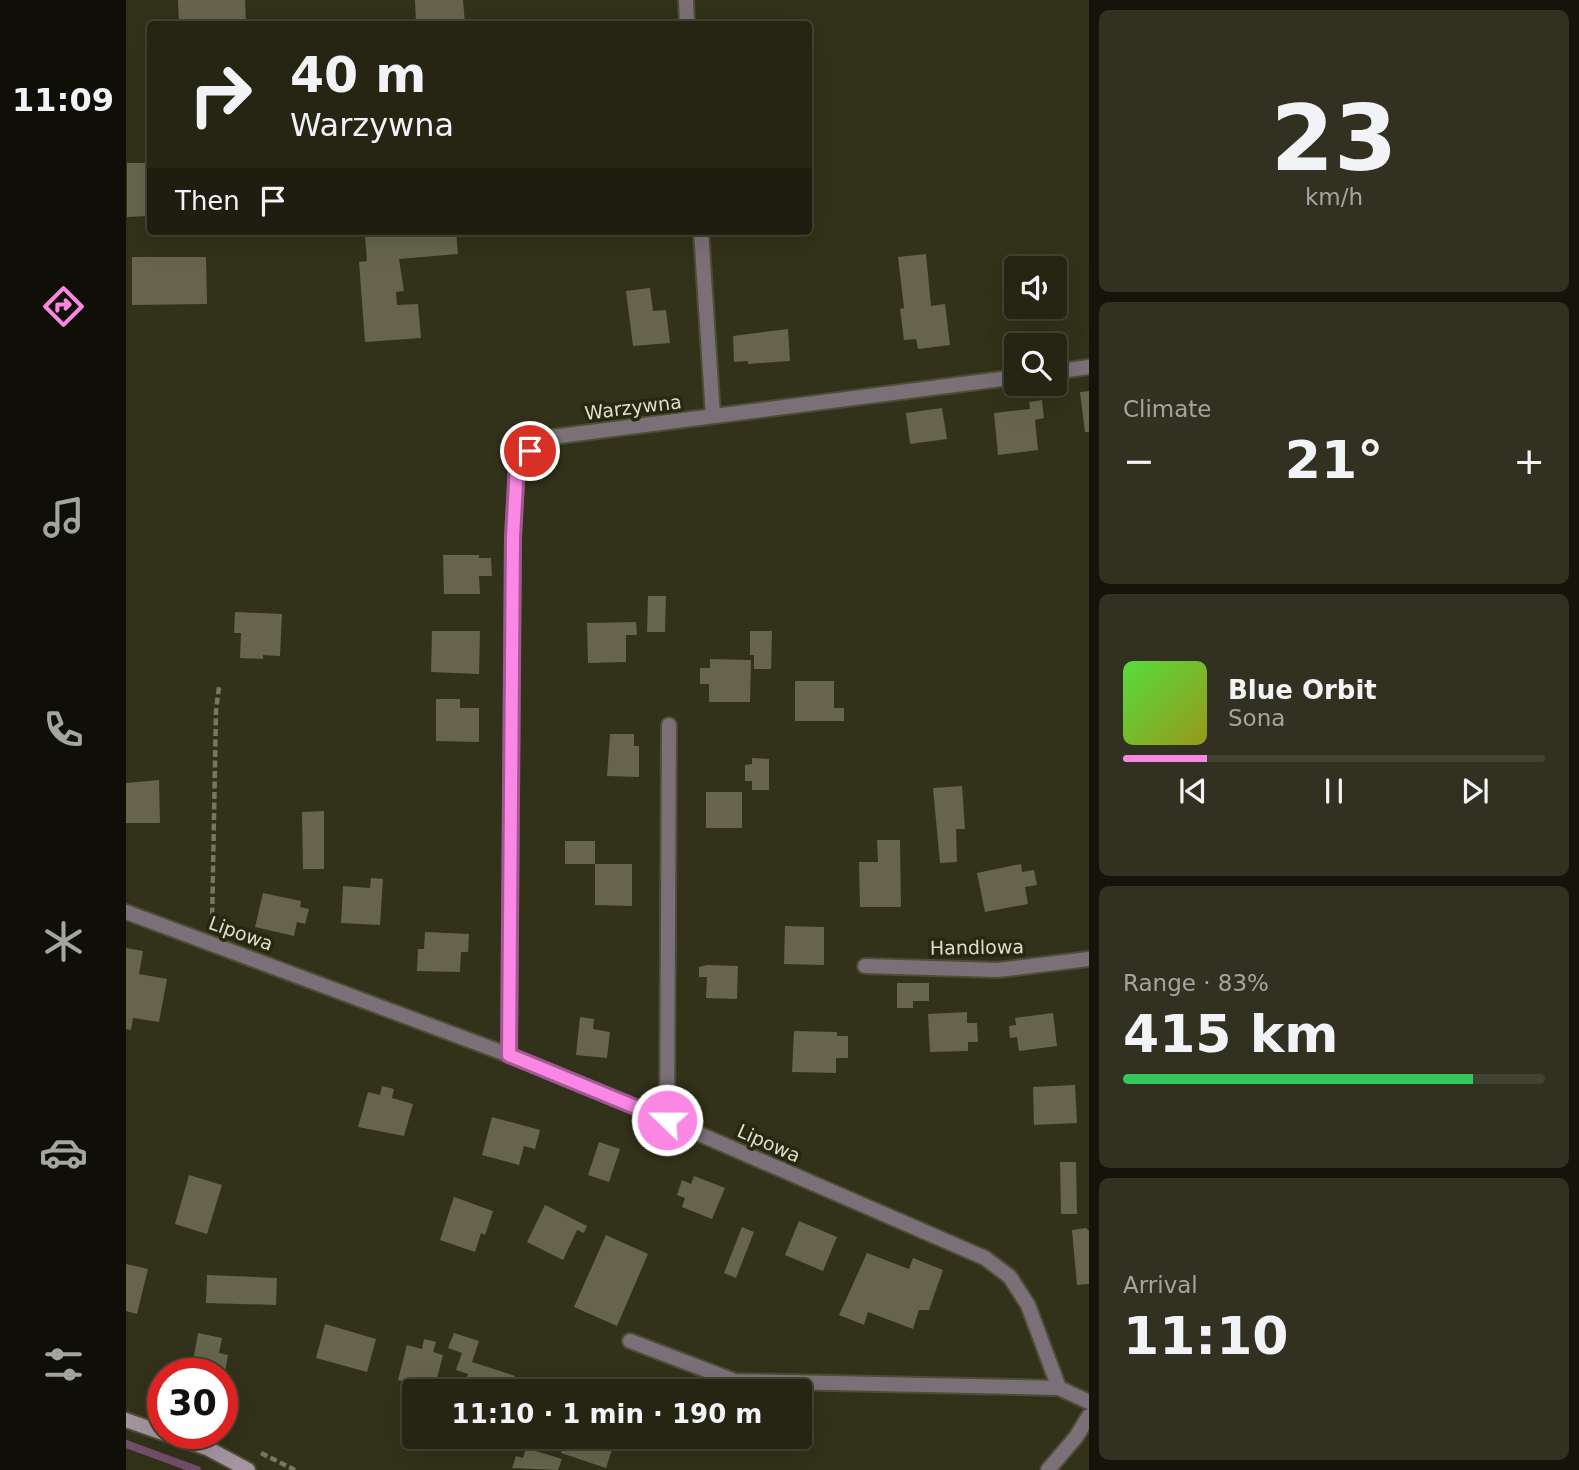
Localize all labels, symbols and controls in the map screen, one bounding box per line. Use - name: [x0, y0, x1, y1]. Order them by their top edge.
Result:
- text: 40 m: [290, 47, 426, 104]
- icon: right: [175, 49, 266, 140]
- text: 11:09: [12, 81, 114, 119]
- text: 23: [1271, 86, 1397, 191]
- text: Warzywna: [290, 106, 454, 144]
- icon: arrive: [254, 182, 292, 220]
- text: km/h: [1305, 184, 1363, 210]
- text: Then: [175, 186, 240, 216]
- map controls: [1004, 256, 1067, 396]
- button: sound: [1004, 256, 1067, 319]
- icon: directions: [39, 282, 88, 331]
- button: search: [1004, 333, 1067, 396]
- street label: Warzywna: [583, 390, 683, 424]
- text: Climate: [1123, 396, 1212, 422]
- pin: [500, 421, 560, 481]
- text: 21°: [1285, 430, 1383, 490]
- icon: arrive: [511, 432, 549, 470]
- text: −: [1123, 439, 1155, 483]
- text: +: [1513, 439, 1545, 483]
- icon: music: [39, 493, 88, 542]
- text: Blue Orbit: [1228, 675, 1377, 705]
- icon: phone: [39, 705, 88, 754]
- text: Sona: [1228, 705, 1285, 731]
- icon: previous: [1174, 772, 1212, 810]
- icon: pause: [1315, 772, 1353, 810]
- icon: next: [1456, 772, 1494, 810]
- street label: Lipowa: [206, 911, 276, 955]
- icon: climate: [39, 917, 88, 966]
- street label: Handlowa: [930, 935, 1024, 959]
- text: Range · 83%: [1123, 970, 1269, 996]
- text: 415 km: [1123, 1004, 1338, 1064]
- position arrow: [630, 1083, 704, 1157]
- street label: Lipowa: [734, 1119, 804, 1167]
- icon: car: [39, 1128, 88, 1177]
- text: Arrival: [1123, 1272, 1198, 1298]
- text: 11:10: [1123, 1306, 1289, 1366]
- icon: filters: [39, 1340, 88, 1389]
- speed limit sign: 30: [147, 1358, 238, 1449]
- text: 11:10 · 1 min · 190 m: [452, 1399, 762, 1429]

